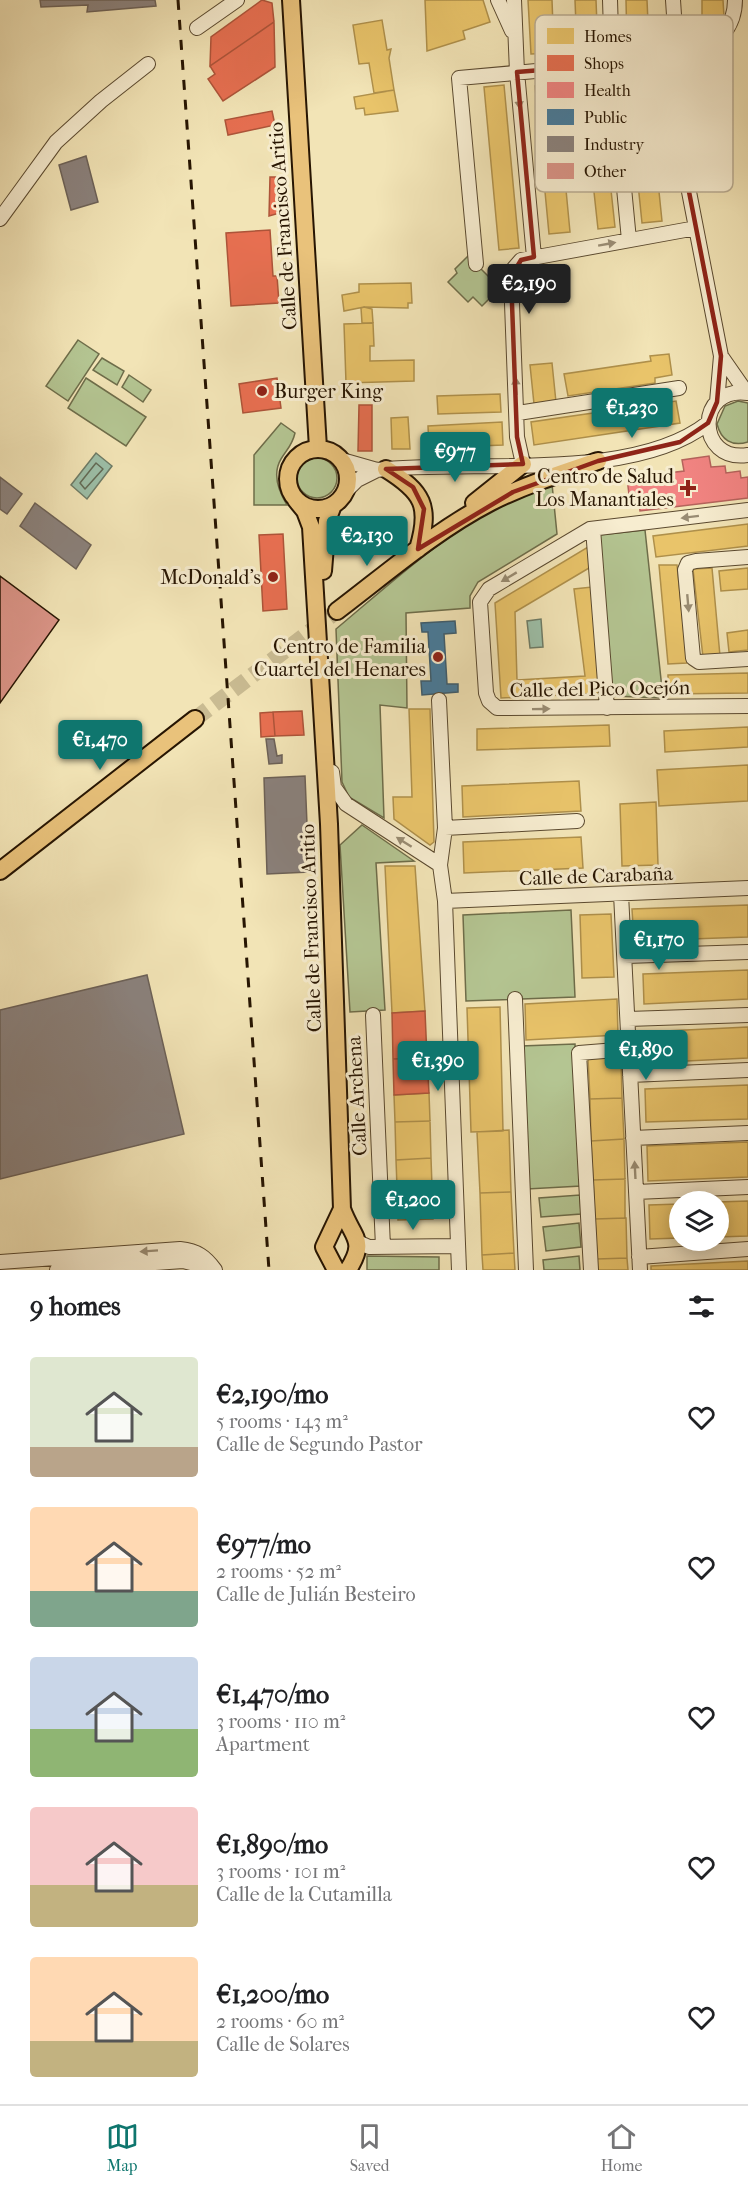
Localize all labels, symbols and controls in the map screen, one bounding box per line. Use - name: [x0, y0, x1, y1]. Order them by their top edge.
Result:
- legend: [535, 15, 733, 192]
- text: Homes: [584, 27, 632, 46]
- text: Shops: [584, 54, 624, 73]
- text: Health: [584, 81, 631, 100]
- one-way arrow: [514, 91, 524, 110]
- text: Public: [584, 108, 627, 127]
- street label: Calle de Francisco Aritio: [264, 121, 302, 331]
- text: Industry: [584, 135, 645, 154]
- text: Other: [584, 162, 626, 181]
- one-way arrow: [598, 239, 617, 248]
- pin: €2,190: [480, 264, 578, 315]
- text: €2,190: [502, 272, 556, 295]
- one-way arrow: [512, 376, 521, 395]
- place label: Burger King: [274, 380, 383, 403]
- marker: Burger King: [255, 384, 269, 398]
- pin: €1,230: [583, 388, 681, 439]
- text: €1,230: [606, 396, 658, 419]
- pin: €977: [419, 432, 491, 483]
- text: €977: [434, 440, 476, 463]
- place label: Centro de Salud Los Manantiales: [535, 465, 675, 511]
- marker: Centro de Salud Los Manantiales: [679, 479, 697, 497]
- one-way arrow: [680, 513, 699, 522]
- pin: €2,130: [318, 516, 416, 567]
- text: €2,130: [341, 524, 393, 547]
- place label: McDonald's: [160, 566, 261, 589]
- marker: McDonald's: [266, 570, 280, 584]
- one-way arrow: [501, 572, 517, 583]
- one-way arrow: [683, 593, 693, 612]
- place label: Centro de Familia Cuartel del Henares: [254, 635, 427, 681]
- marker: Centro de Familia Cuartel del Henares: [431, 650, 445, 664]
- street label: Calle del Pico Ocejón: [509, 676, 691, 702]
- one-way arrow: [532, 704, 551, 714]
- pin: €1,470: [51, 720, 149, 771]
- text: €1,470: [72, 728, 128, 751]
- street label: Calle de Francisco Aritio: [296, 823, 326, 1033]
- one-way arrow: [396, 837, 412, 848]
- street label: Calle de Carabaña: [519, 862, 674, 890]
- pin: €1,170: [610, 920, 708, 971]
- text: €1,170: [634, 928, 684, 951]
- pin: €1,890: [597, 1030, 695, 1081]
- street label: Calle Archena: [342, 1035, 372, 1156]
- text: €1,890: [619, 1038, 673, 1061]
- pin: €1,390: [389, 1041, 487, 1092]
- text: €1,390: [412, 1049, 464, 1072]
- one-way arrow: [630, 1160, 639, 1179]
- pin: €1,200: [364, 1180, 462, 1231]
- text: €1,200: [385, 1188, 441, 1211]
- map controls: [669, 1191, 729, 1251]
- button: layers: [669, 1191, 729, 1251]
- one-way arrow: [139, 1247, 158, 1256]
- icon: filters: [685, 1290, 718, 1323]
- text: 9 homes: [30, 1291, 121, 1322]
- text: €2,190/mo: [216, 1379, 329, 1410]
- icon: home: [78, 1381, 150, 1453]
- icon: heart: [685, 1401, 718, 1434]
- text: 5 rooms · 143 m²: [216, 1410, 348, 1433]
- text: Calle de Segundo Pastor: [216, 1433, 422, 1456]
- text: €977/mo: [216, 1529, 311, 1560]
- icon: home: [78, 1531, 150, 1603]
- icon: heart: [685, 1551, 718, 1584]
- text: 2 rooms · 52 m²: [216, 1560, 341, 1583]
- text: Calle de Julián Besteiro: [216, 1583, 416, 1606]
- text: €1,470/mo: [216, 1679, 329, 1710]
- icon: home: [78, 1681, 150, 1753]
- icon: heart: [685, 1701, 718, 1734]
- text: 3 rooms · 110 m²: [216, 1710, 345, 1733]
- text: Apartment: [216, 1733, 310, 1756]
- text: €1,890/mo: [216, 1829, 328, 1860]
- icon: home: [78, 1831, 150, 1903]
- icon: heart: [685, 1851, 718, 1884]
- text: 3 rooms · 101 m²: [216, 1860, 345, 1883]
- text: Calle de la Cutamilla: [216, 1883, 392, 1906]
- text: €1,200/mo: [216, 1979, 329, 2010]
- icon: home: [78, 1981, 150, 2053]
- icon: heart: [685, 2001, 718, 2034]
- text: 2 rooms · 60 m²: [216, 2010, 344, 2033]
- text: Calle de Solares: [216, 2033, 350, 2056]
- tab: Map: [106, 2120, 139, 2175]
- tab: Saved: [350, 2120, 390, 2175]
- tab: Home: [601, 2120, 642, 2175]

